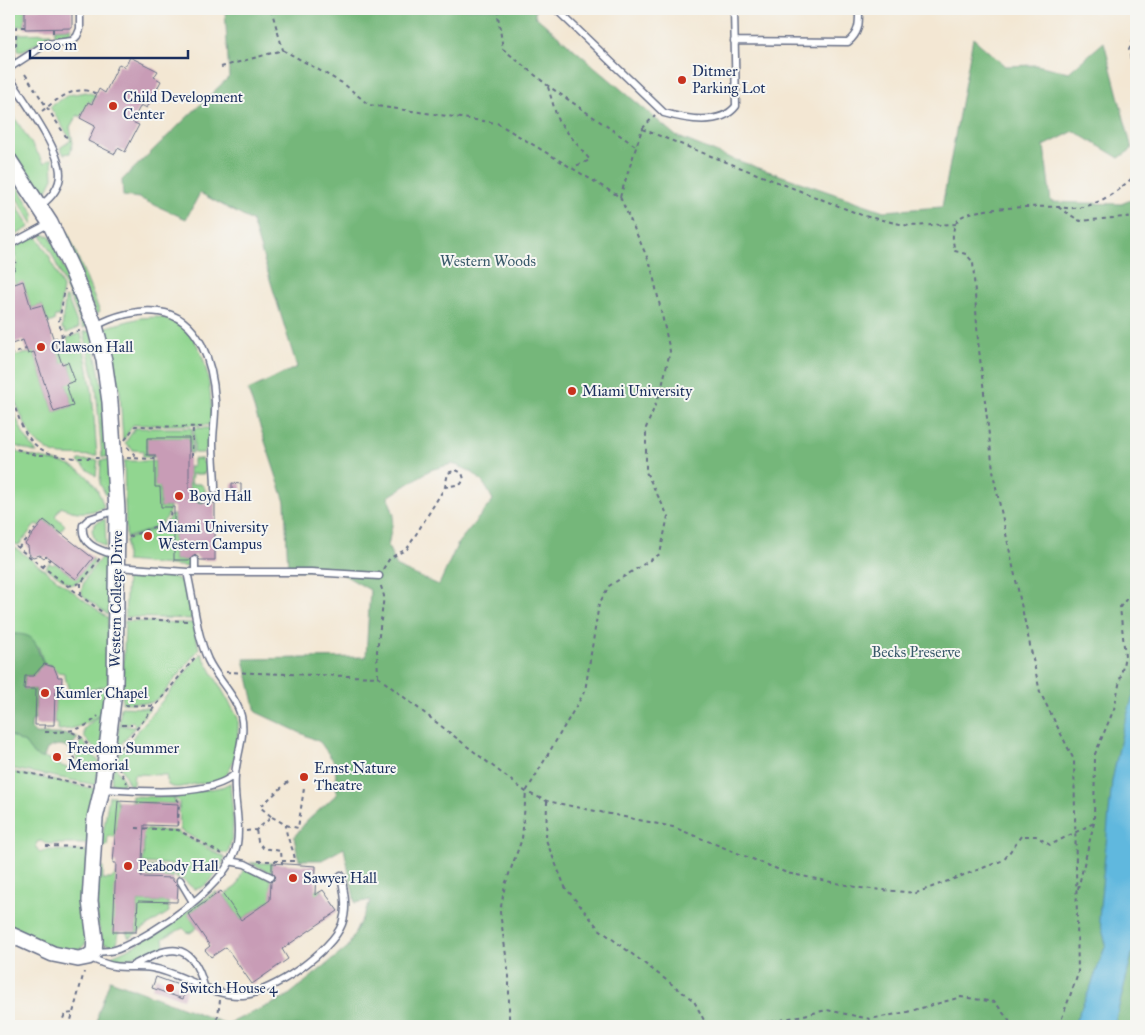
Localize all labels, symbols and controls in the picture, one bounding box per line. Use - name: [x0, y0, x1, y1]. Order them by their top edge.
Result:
- scale bar: [30, 28, 188, 60]
- text: 100 m: [38, 36, 78, 54]
- place label: Ditmer Parking Lot: [692, 62, 766, 97]
- marker: Ditmer Parking Lot: [676, 74, 688, 86]
- place label: Child Development Center: [123, 88, 244, 123]
- marker: Child Development Center: [107, 100, 119, 112]
- park label: Western Woods: [440, 252, 536, 270]
- place label: Clawson Hall: [51, 338, 134, 356]
- marker: Clawson Hall: [35, 341, 47, 353]
- place label: Miami University: [582, 382, 693, 400]
- marker: Miami University: [566, 385, 578, 397]
- place label: Boyd Hall: [189, 487, 252, 505]
- marker: Boyd Hall: [173, 490, 185, 502]
- place label: Miami University Western Campus: [158, 518, 269, 553]
- street label: Western College Drive: [106, 530, 126, 668]
- marker: Miami University Western Campus: [142, 530, 154, 542]
- park label: Becks Preserve: [871, 643, 961, 661]
- place label: Kumler Chapel: [55, 684, 149, 702]
- marker: Kumler Chapel: [39, 687, 51, 699]
- place label: Freedom Summer Memorial: [67, 739, 179, 774]
- marker: Freedom Summer Memorial: [51, 751, 63, 763]
- place label: Ernst Nature Theatre: [314, 759, 396, 794]
- marker: Ernst Nature Theatre: [298, 771, 310, 783]
- place label: Peabody Hall: [138, 857, 220, 875]
- marker: Peabody Hall: [122, 860, 134, 872]
- place label: Sawyer Hall: [303, 869, 378, 887]
- marker: Sawyer Hall: [287, 872, 299, 884]
- place label: Switch House 4: [180, 979, 278, 997]
- marker: Switch House 4: [164, 982, 176, 994]

